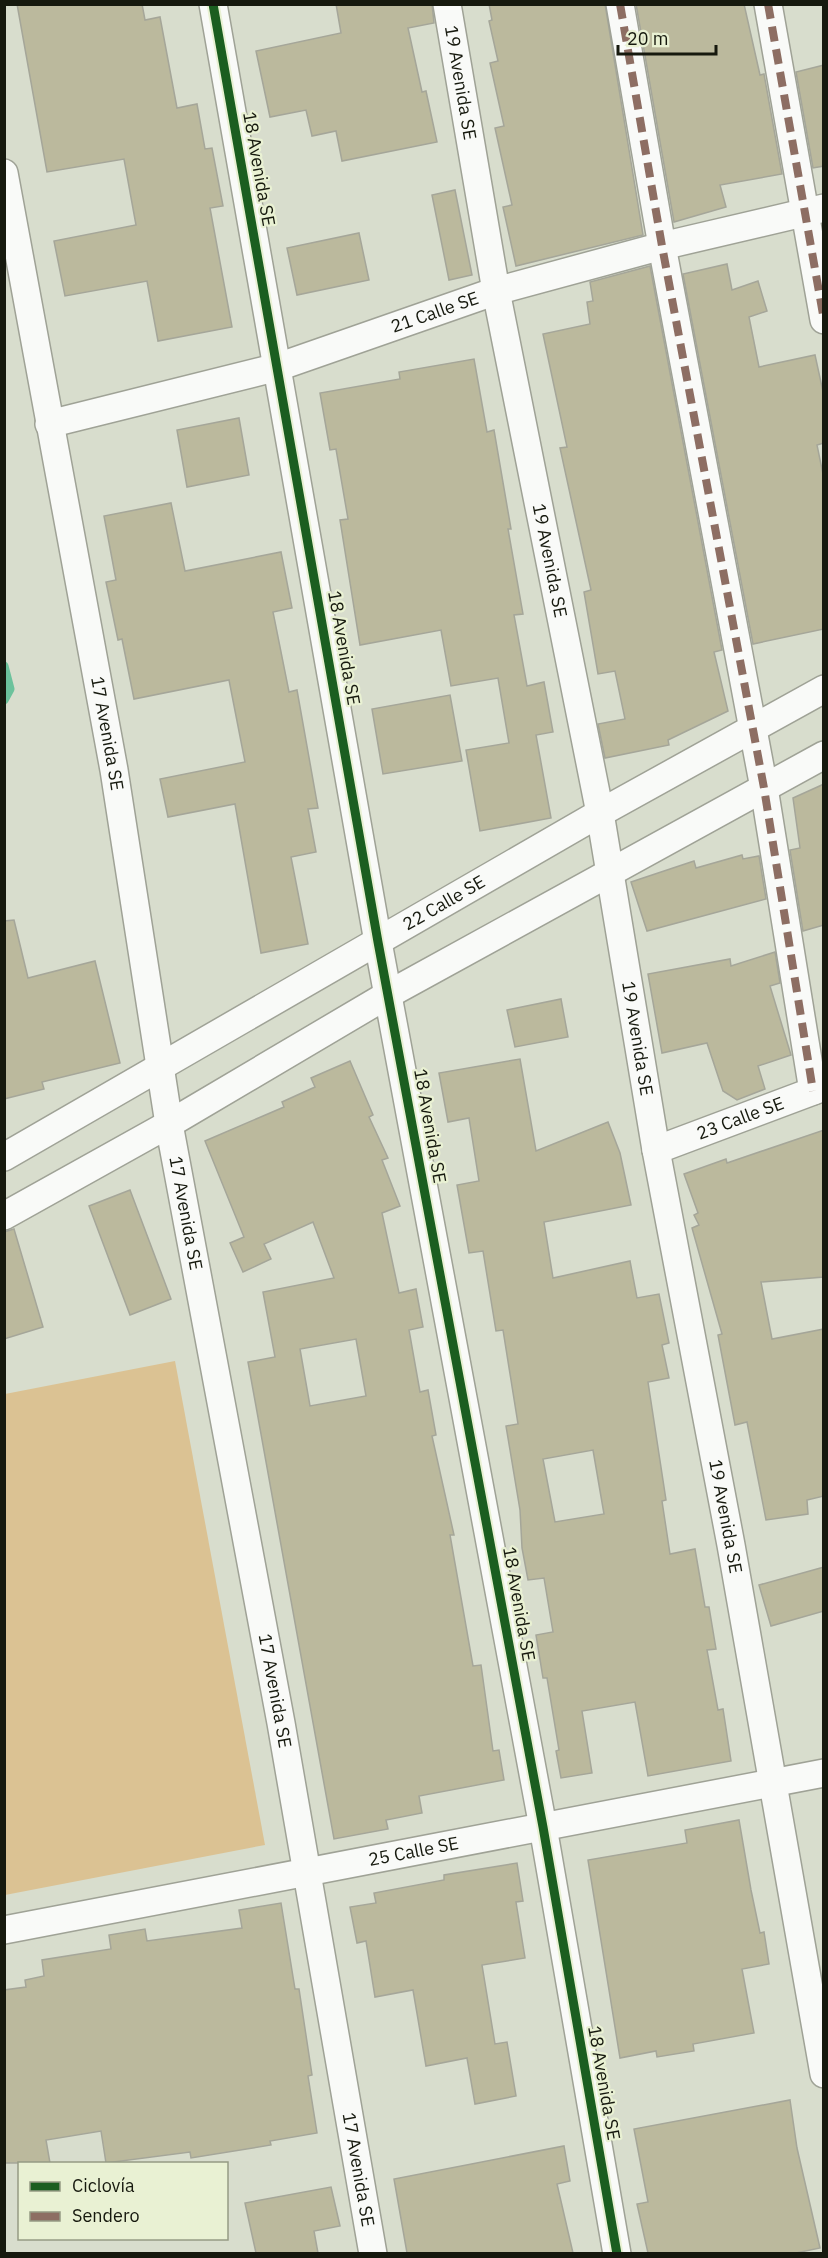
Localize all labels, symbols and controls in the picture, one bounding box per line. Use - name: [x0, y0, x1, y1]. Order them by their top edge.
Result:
- scale bar: [618, 18, 716, 56]
- street label: 19 Avenida SE: [440, 24, 482, 142]
- text: 20 m: [627, 27, 669, 50]
- street label: 18 Avenida SE: [238, 110, 281, 228]
- street label: 21 Calle SE: [388, 286, 482, 338]
- street label: 19 Avenida SE: [528, 501, 573, 619]
- street label: 18 Avenida SE: [323, 589, 366, 707]
- street label: 17 Avenida SE: [86, 674, 129, 792]
- street label: 22 Calle SE: [398, 870, 489, 935]
- street label: 19 Avenida SE: [617, 979, 659, 1097]
- street label: 18 Avenida SE: [409, 1067, 452, 1185]
- street label: 23 Calle SE: [693, 1091, 787, 1145]
- street label: 17 Avenida SE: [164, 1154, 208, 1272]
- street label: 19 Avenida SE: [704, 1457, 748, 1575]
- street label: 18 Avenida SE: [498, 1545, 541, 1663]
- street label: 17 Avenida SE: [254, 1632, 297, 1750]
- street label: 25 Calle SE: [366, 1831, 461, 1871]
- street label: 18 Avenida SE: [583, 2024, 626, 2142]
- street label: 17 Avenida SE: [338, 2111, 380, 2229]
- legend: [18, 2162, 228, 2240]
- text: Ciclovía: [72, 2174, 135, 2197]
- text: Sendero: [72, 2204, 139, 2227]

